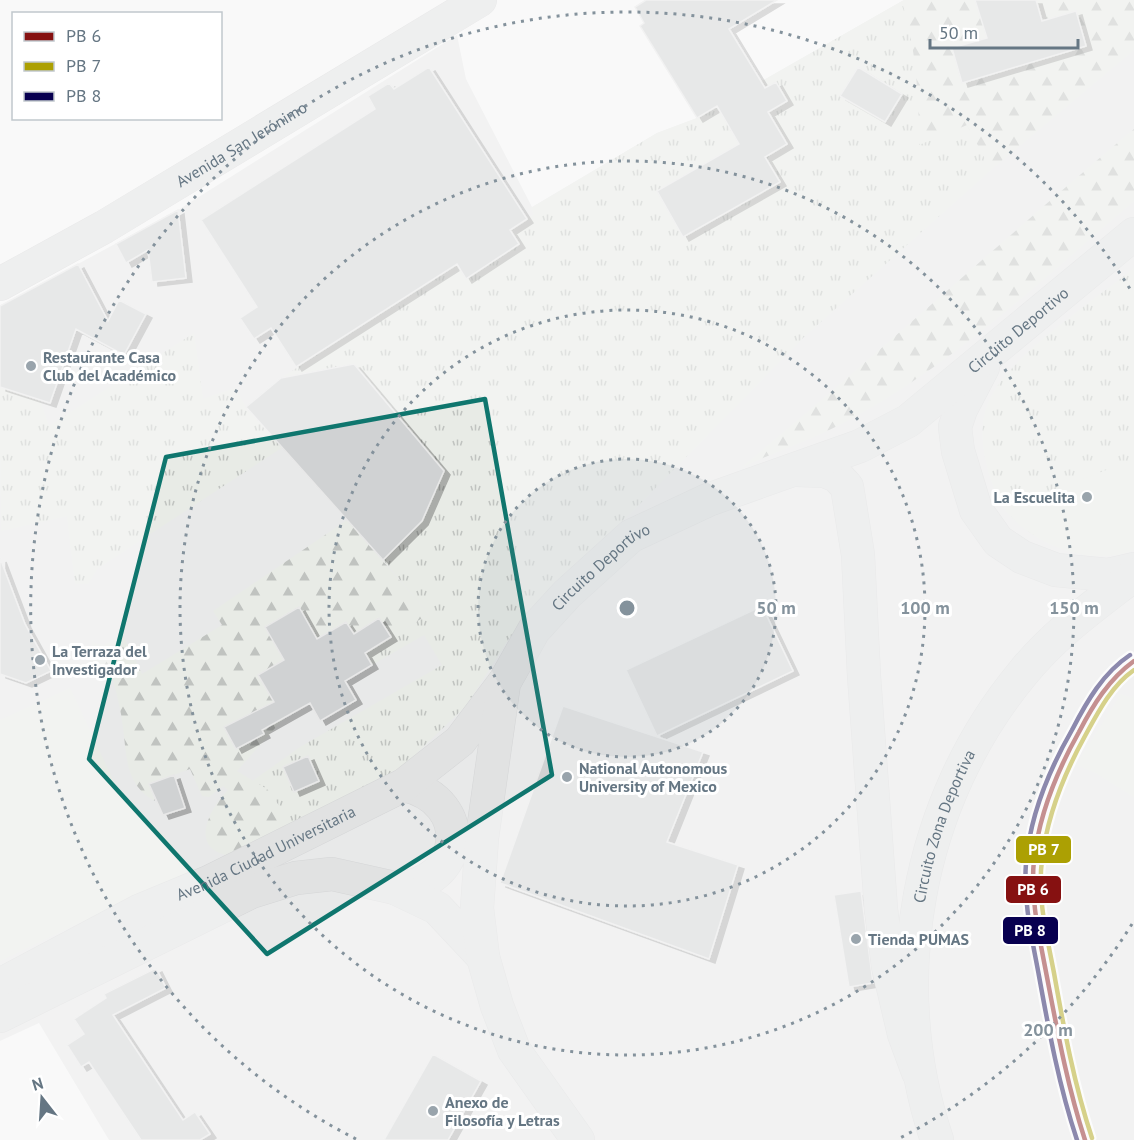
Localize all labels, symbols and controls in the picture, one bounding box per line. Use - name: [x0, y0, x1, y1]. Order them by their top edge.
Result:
- legend: [12, 12, 222, 120]
- scale bar: [930, 12, 1078, 50]
- text: 50 m: [939, 21, 978, 44]
- text: PB 6: [66, 24, 101, 47]
- text: PB 7: [66, 54, 101, 77]
- text: PB 8: [66, 84, 101, 107]
- street label: Avenida San Jerónimo: [172, 97, 310, 191]
- street label: Circuito Deportivo: [964, 282, 1072, 377]
- place label: Restaurante Casa Club del Académico: [43, 347, 177, 385]
- marker: Restaurante Casa Club del Académico: [24, 359, 38, 373]
- place label: La Escuelita: [993, 487, 1075, 507]
- marker: La Escuelita: [1080, 490, 1094, 504]
- street label: Circuito Deportivo: [547, 519, 653, 615]
- text: 50 m: [756, 596, 796, 619]
- text: 100 m: [900, 596, 950, 619]
- text: 150 m: [1049, 596, 1099, 619]
- centre of rings: [617, 598, 637, 618]
- place label: La Terraza del Investigador: [52, 641, 147, 679]
- marker: La Terraza del Investigador: [33, 653, 47, 667]
- street label: Circuito Zona Deportiva: [909, 746, 979, 904]
- place label: National Autonomous University of Mexico: [579, 758, 727, 796]
- marker: National Autonomous University of Mexico: [560, 770, 574, 784]
- street label: Avenida Ciudad Universitaria: [173, 801, 359, 904]
- line badge: PB 7: [1015, 835, 1072, 864]
- text: PB 7: [1028, 839, 1060, 859]
- line badge: PB 6: [1005, 875, 1062, 904]
- text: PB 6: [1017, 879, 1049, 899]
- line badge: PB 8: [1002, 916, 1059, 945]
- text: PB 8: [1014, 920, 1046, 940]
- place label: Tienda PUMAS: [868, 929, 969, 949]
- marker: Tienda PUMAS: [849, 932, 863, 946]
- text: 200 m: [1023, 1018, 1073, 1041]
- north arrow: [12, 1068, 72, 1128]
- text: N: [30, 1073, 46, 1095]
- place label: Anexo de Filosofía y Letras: [445, 1092, 560, 1130]
- marker: Anexo de Filosofía y Letras: [426, 1104, 440, 1118]

